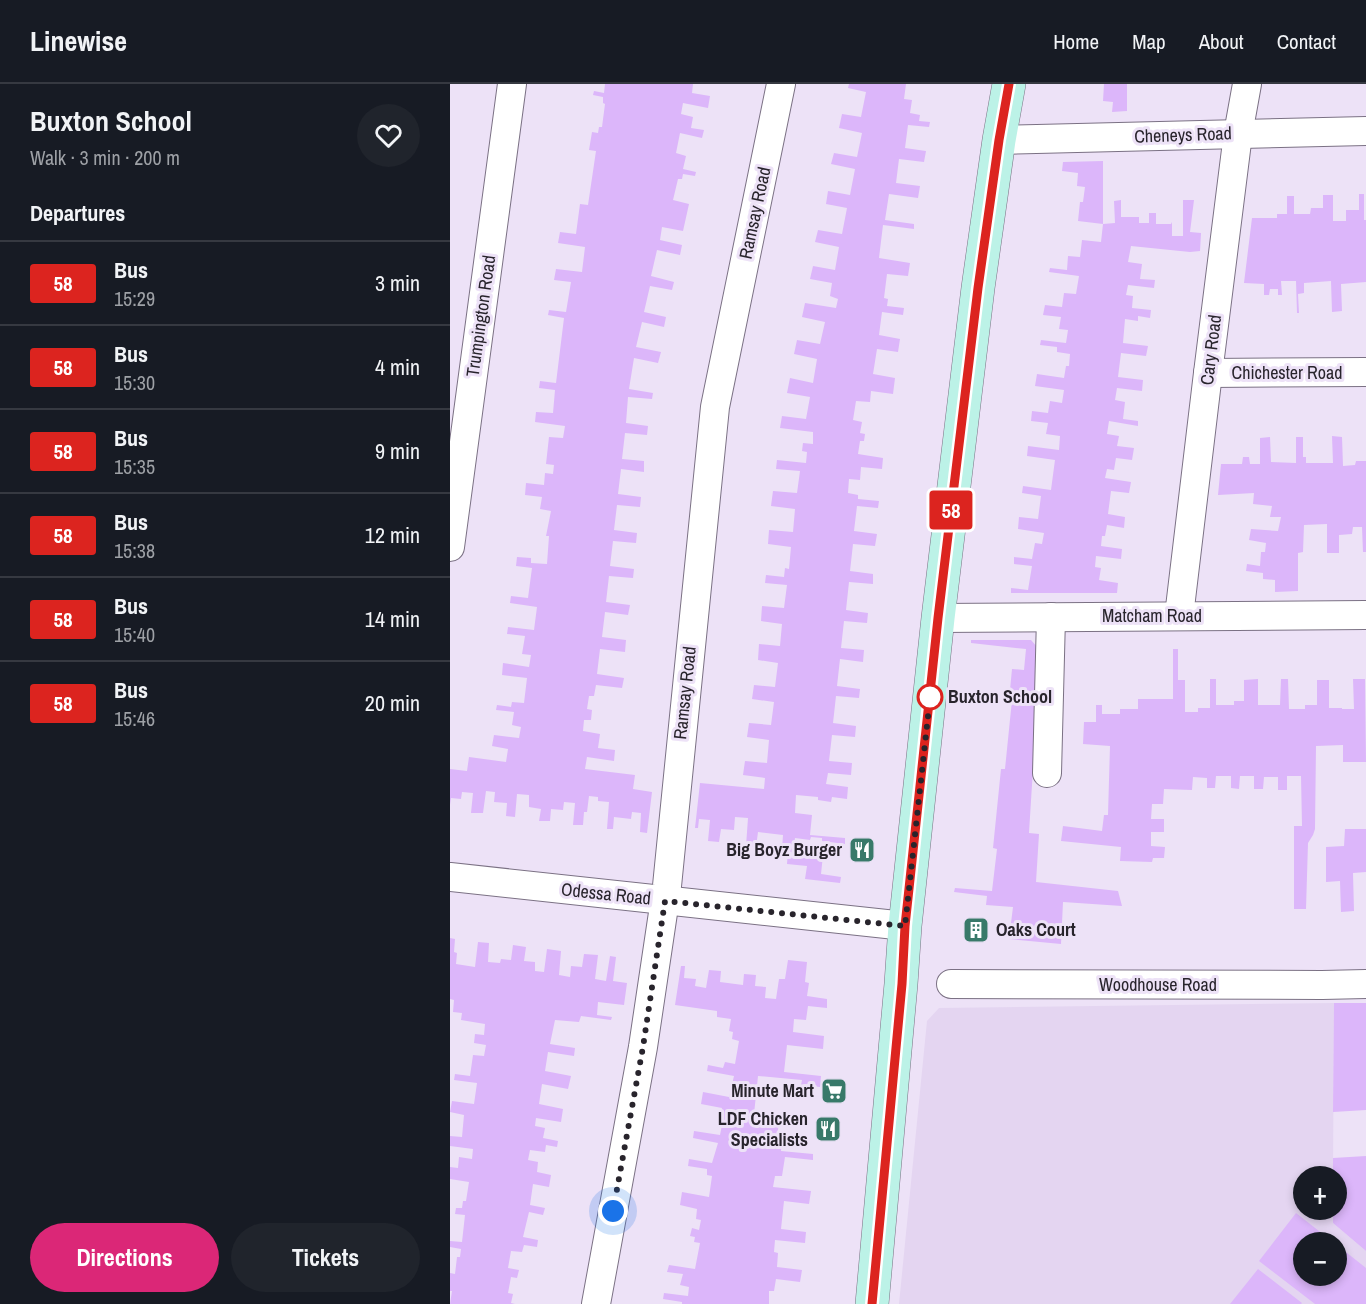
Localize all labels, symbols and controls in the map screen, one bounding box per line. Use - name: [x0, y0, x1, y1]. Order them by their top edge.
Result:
- text: Linewise: [30, 22, 127, 60]
- text: Home: [1053, 27, 1099, 56]
- text: Map: [1132, 27, 1166, 56]
- text: About: [1199, 27, 1244, 56]
- text: Contact: [1277, 27, 1336, 56]
- text: Buxton School: [30, 102, 192, 140]
- button: heart: [357, 104, 420, 167]
- street label: Cheneys Road: [1134, 120, 1232, 149]
- text: Walk · 3 min · 200 m: [30, 144, 180, 171]
- street label: Ramsay Road: [733, 165, 776, 261]
- text: Departures: [30, 198, 125, 228]
- street label: Trumpington Road: [460, 254, 501, 378]
- text: Bus: [114, 255, 148, 285]
- text: 3 min: [375, 268, 420, 298]
- text: 58: [53, 269, 73, 298]
- text: 15:29: [114, 285, 155, 312]
- street label: Cary Road: [1194, 313, 1227, 386]
- text: Bus: [114, 339, 148, 369]
- text: 4 min: [375, 352, 420, 382]
- text: 58: [53, 353, 73, 382]
- street label: Chichester Road: [1232, 360, 1342, 385]
- text: 15:30: [114, 369, 155, 396]
- text: Bus: [114, 423, 148, 453]
- text: 9 min: [375, 436, 420, 466]
- text: 58: [53, 437, 73, 466]
- text: 15:35: [114, 453, 155, 480]
- line badge: 58: [924, 490, 978, 530]
- text: 58: [941, 496, 961, 525]
- text: Bus: [114, 507, 148, 537]
- text: 12 min: [365, 520, 420, 550]
- text: 58: [53, 521, 73, 550]
- text: 15:38: [114, 537, 155, 564]
- text: Bus: [114, 591, 148, 621]
- street label: Matcham Road: [1102, 603, 1202, 628]
- text: 14 min: [365, 604, 420, 634]
- text: 58: [53, 605, 73, 634]
- text: 15:40: [114, 621, 155, 648]
- street label: Ramsay Road: [667, 645, 702, 741]
- text: Bus: [114, 675, 148, 705]
- marker: Buxton School: [917, 684, 943, 710]
- place label: Buxton School: [948, 684, 1052, 709]
- text: 20 min: [365, 688, 420, 718]
- text: 58: [53, 689, 73, 718]
- text: 15:46: [114, 705, 155, 732]
- restaurant icon: Big Boyz Burger: [847, 835, 877, 865]
- place label: Big Boyz Burger: [726, 837, 842, 862]
- street label: Odessa Road: [560, 876, 652, 911]
- building icon: Oaks Court: [961, 915, 991, 945]
- place label: Oaks Court: [996, 917, 1076, 942]
- street label: Woodhouse Road: [1099, 972, 1217, 997]
- supermarket icon: Minute Mart: [819, 1076, 849, 1106]
- place label: Minute Mart: [731, 1078, 814, 1103]
- place label: LDF Chicken Specialists: [718, 1106, 808, 1152]
- restaurant icon: LDF Chicken Specialists: [813, 1114, 843, 1144]
- map controls: [1293, 1166, 1347, 1286]
- button: +: [1293, 1166, 1347, 1220]
- your location: [598, 1196, 628, 1226]
- button: Directions: [30, 1223, 219, 1292]
- button: Tickets: [231, 1223, 420, 1292]
- button: −: [1293, 1232, 1347, 1286]

